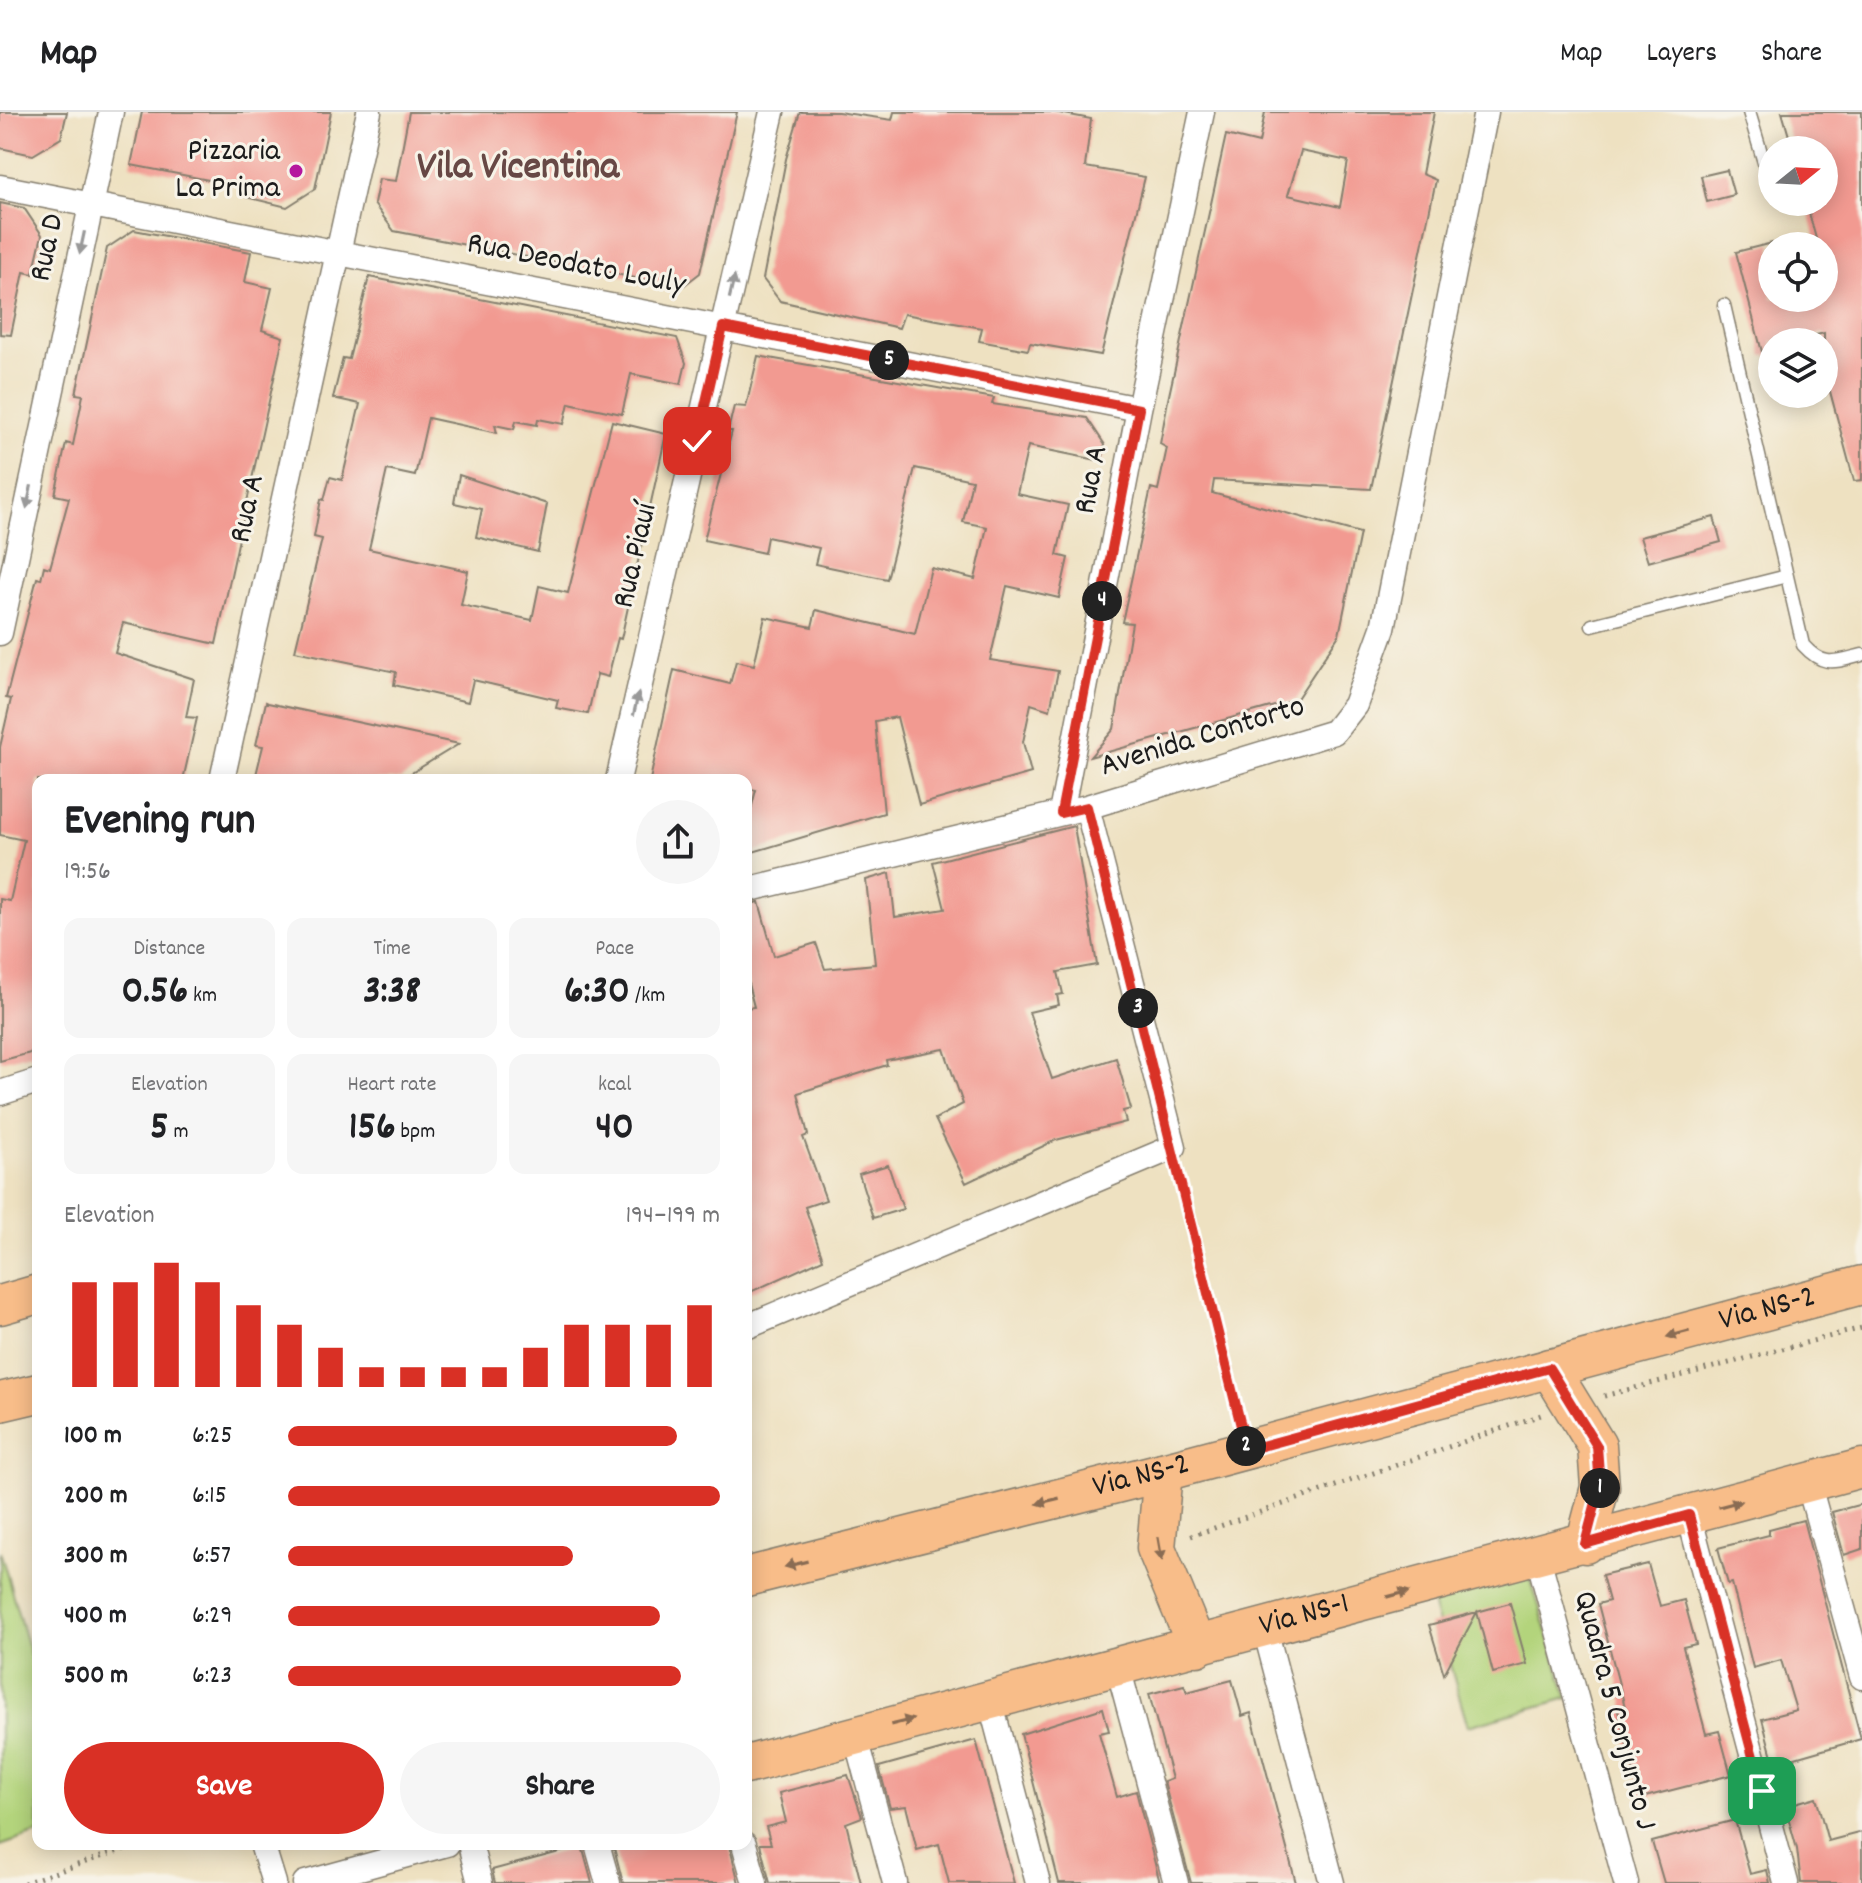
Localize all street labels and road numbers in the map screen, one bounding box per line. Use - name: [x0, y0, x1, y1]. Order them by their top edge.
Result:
- street label: Rua D: [19, 210, 79, 286]
- street label: Rua Deodato Louly: [463, 222, 690, 310]
- street label: Rua A: [1064, 442, 1122, 518]
- street label: Rua A: [219, 470, 279, 548]
- street label: Rua Piauí: [603, 497, 672, 613]
- street label: Avenida Contorto: [1095, 685, 1311, 791]
- street label: Via NS-2: [1714, 1275, 1821, 1345]
- street label: Via NS-2: [1088, 1443, 1195, 1512]
- street label: Via NS-1: [1254, 1582, 1355, 1650]
- street label: Quadra 5 Conjunto J: [1559, 1586, 1667, 1836]

